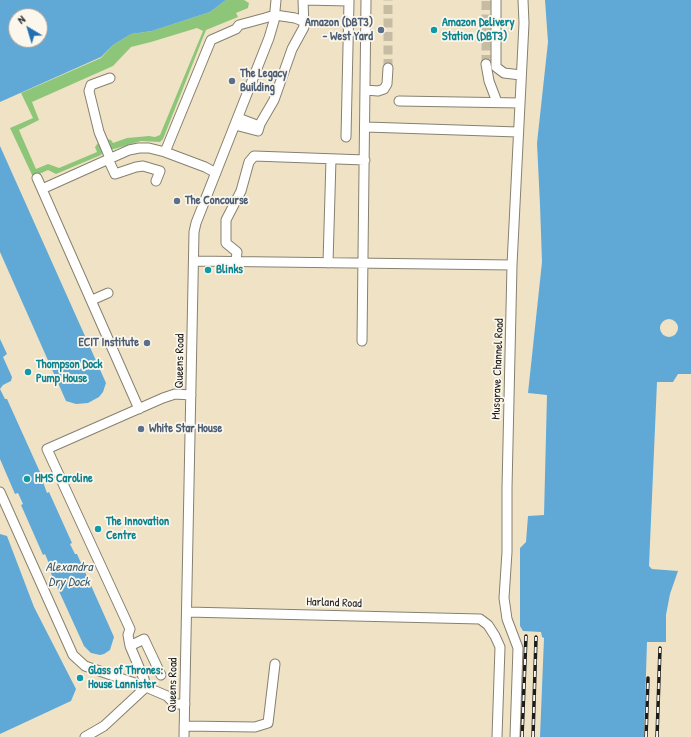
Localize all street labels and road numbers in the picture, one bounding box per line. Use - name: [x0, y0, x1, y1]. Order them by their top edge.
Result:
- street label: Musgrave Channel Road: [489, 318, 507, 420]
- street label: Queens Road: [172, 334, 188, 388]
- street label: Harland Road: [306, 595, 362, 611]
- street label: Queens Road: [165, 658, 181, 712]

